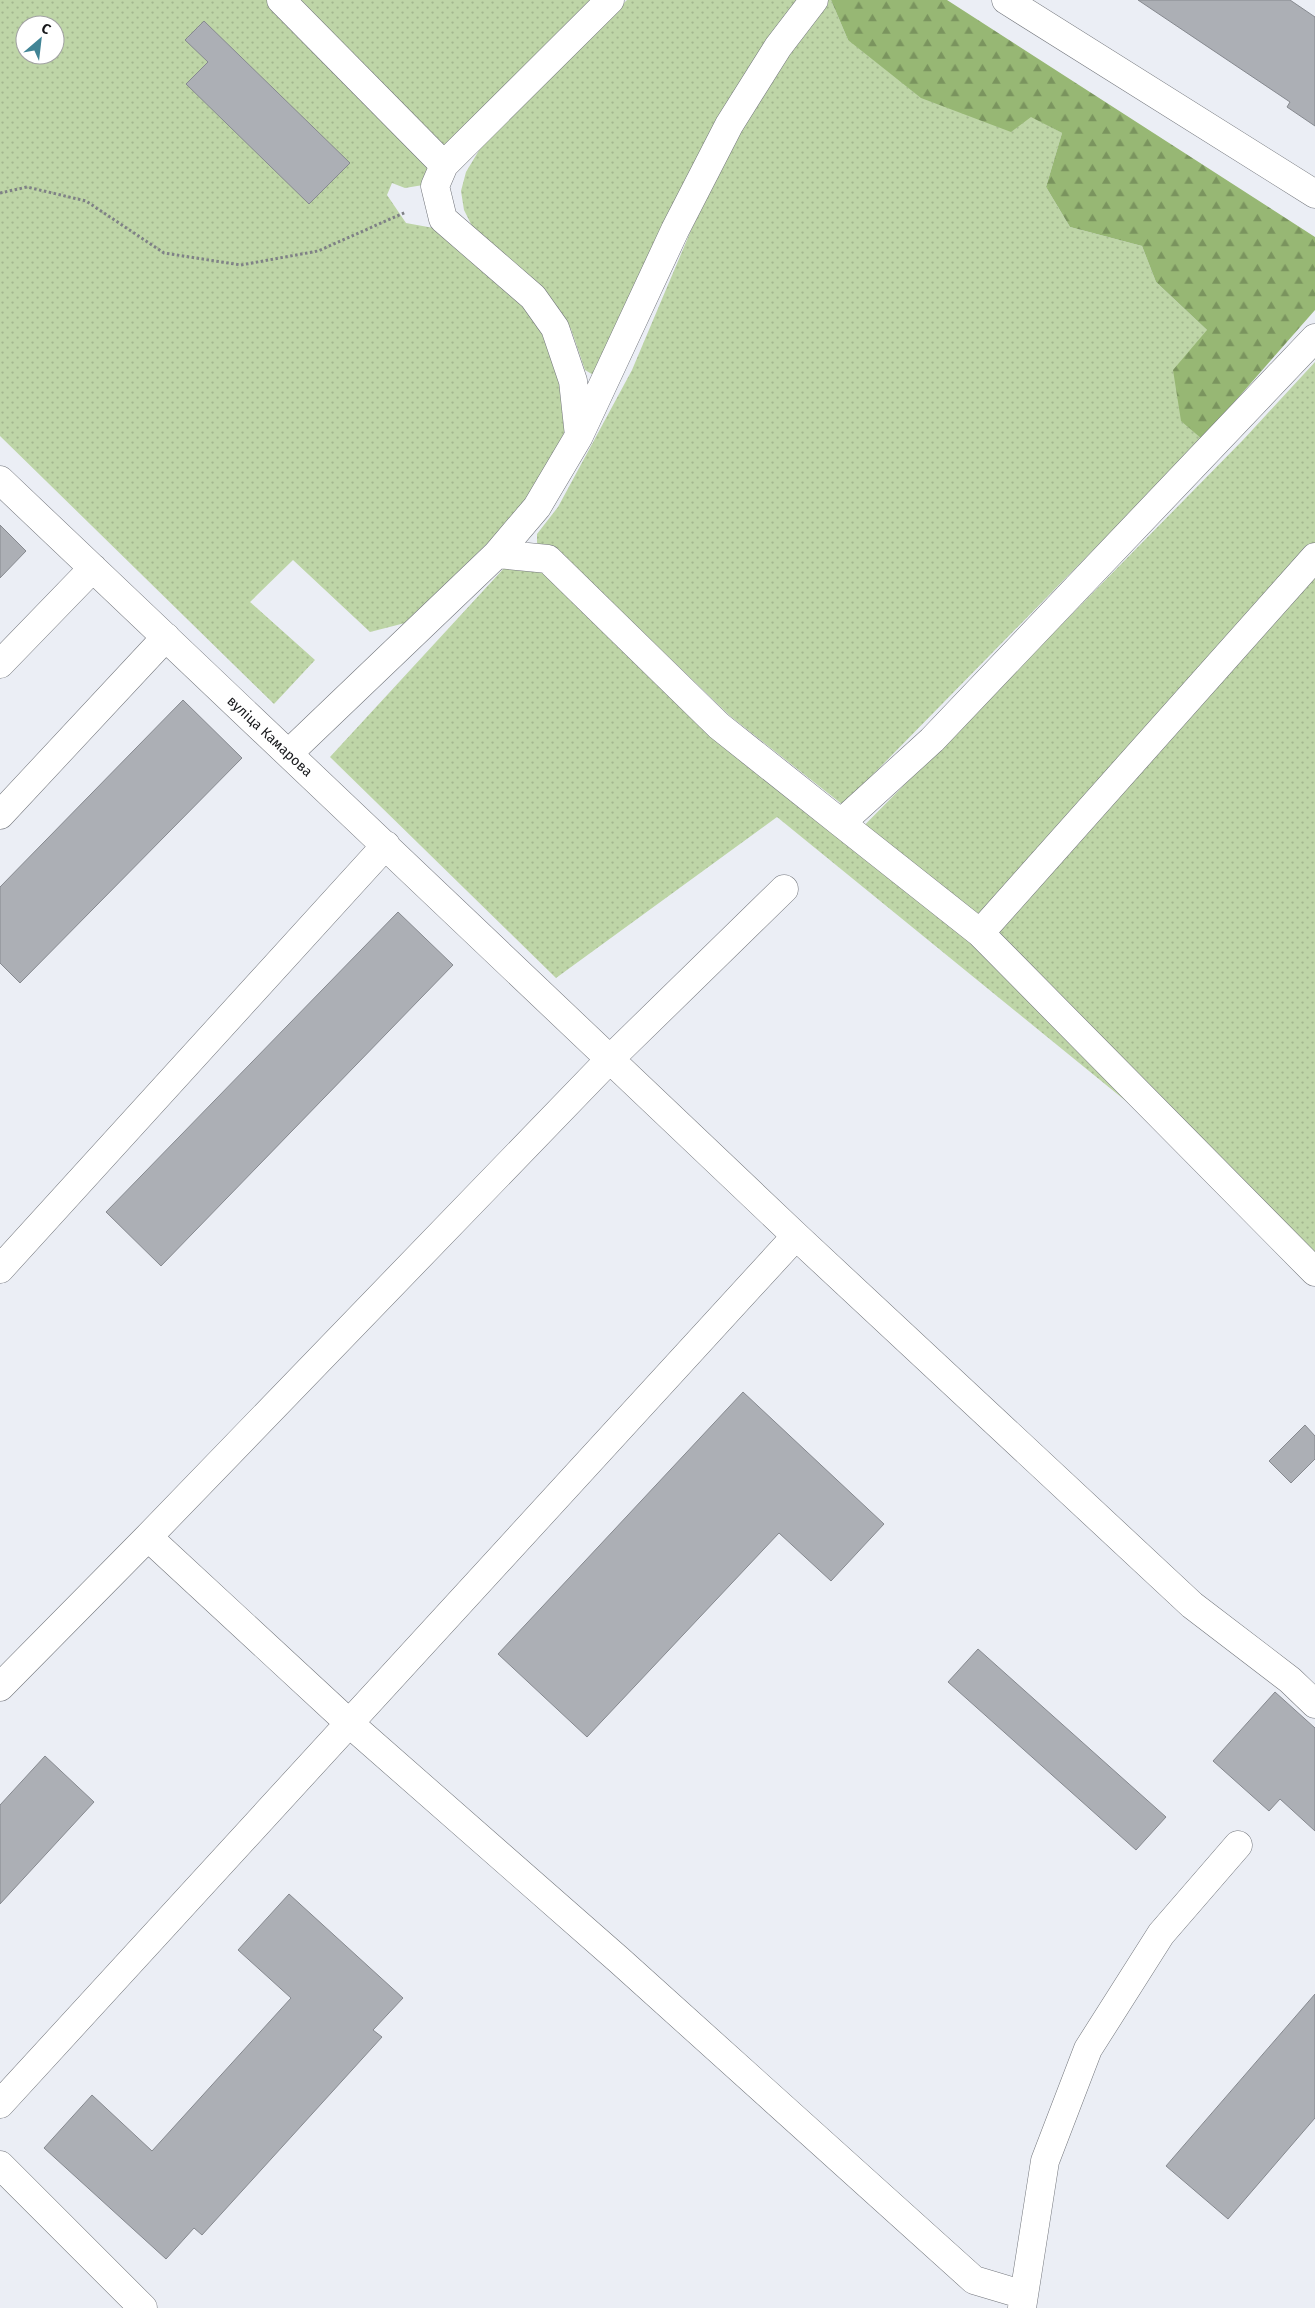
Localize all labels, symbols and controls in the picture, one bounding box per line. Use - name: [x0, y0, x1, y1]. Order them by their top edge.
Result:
- north arrow: [15, 15, 65, 65]
- text: С: [38, 20, 53, 38]
- street label: вуліца Камарова: [223, 692, 316, 780]

